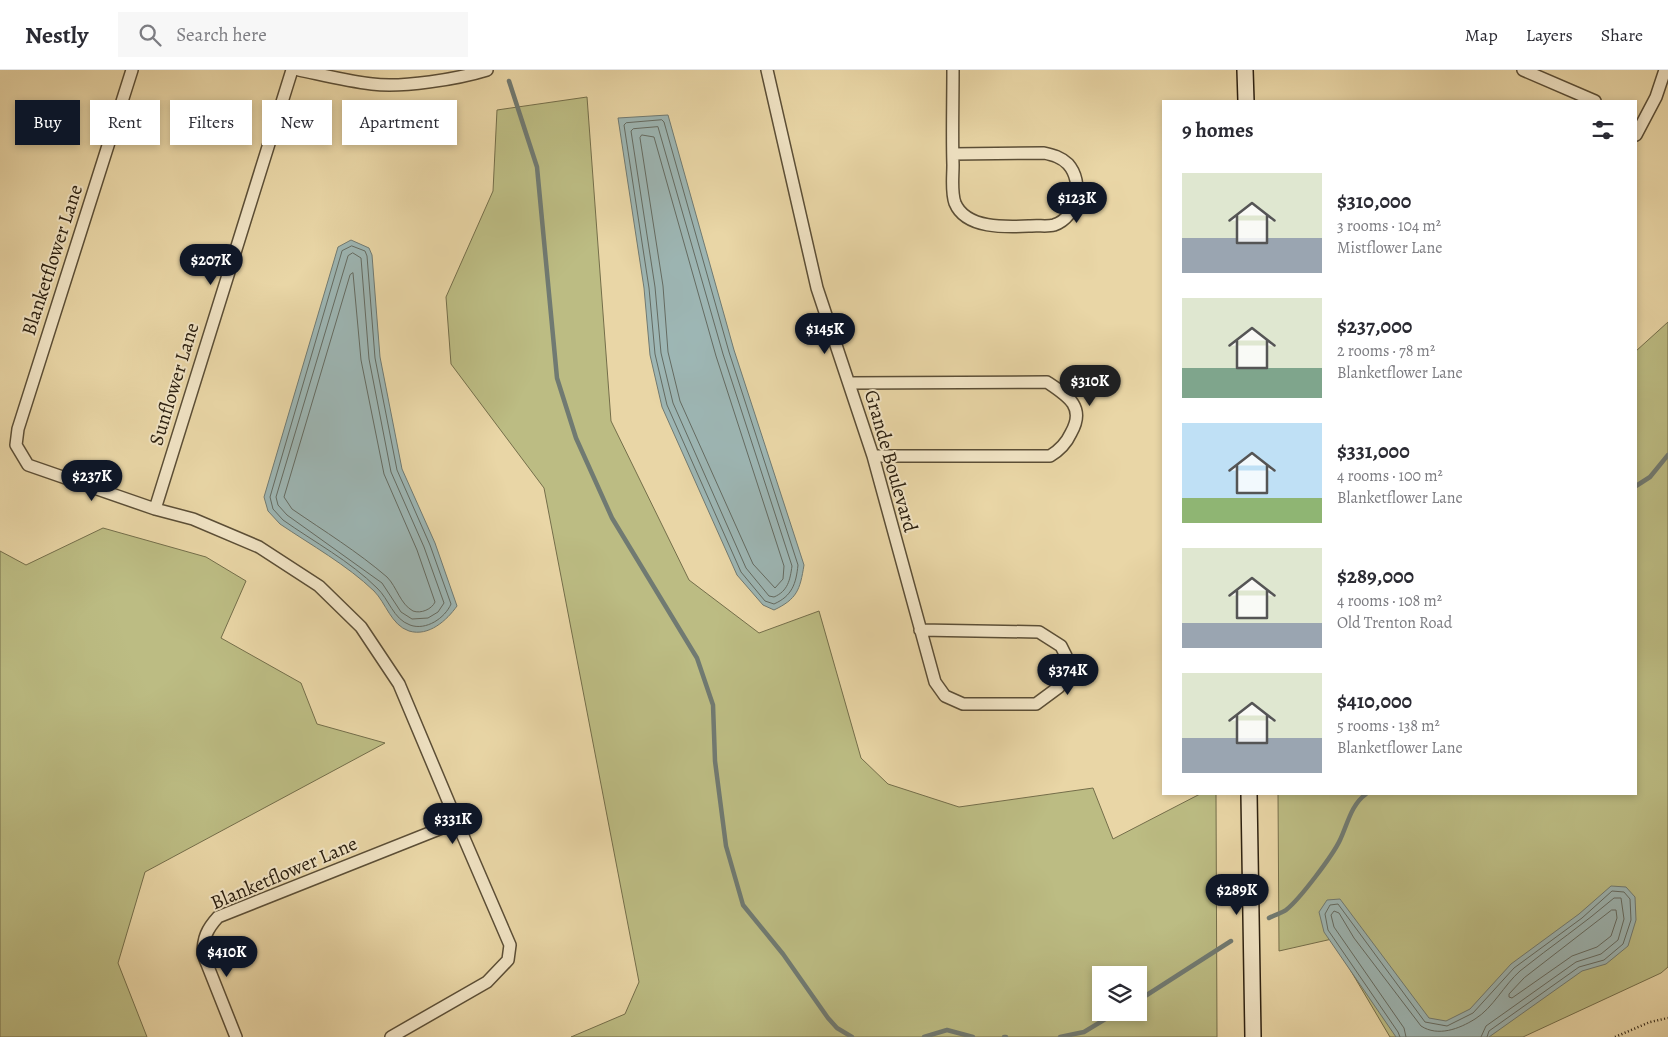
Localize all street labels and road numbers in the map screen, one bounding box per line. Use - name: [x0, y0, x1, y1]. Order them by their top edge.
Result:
- street label: Blanketflower Lane: [15, 181, 89, 339]
- street label: Sunflower Lane: [142, 319, 206, 449]
- street label: Grande Boulevard: [858, 387, 924, 536]
- street label: Blanketflower Lane: [206, 830, 362, 916]

